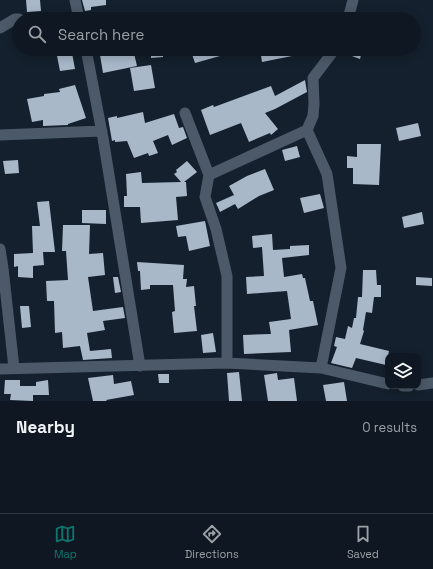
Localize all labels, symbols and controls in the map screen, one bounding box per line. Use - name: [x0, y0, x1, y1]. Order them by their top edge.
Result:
- search box: [12, 12, 421, 56]
- icon: search: [26, 23, 48, 45]
- text: Search here: [58, 25, 144, 44]
- map controls: [385, 353, 421, 389]
- button: layers: [385, 353, 421, 389]
- text: Nearby: [16, 416, 75, 438]
- text: 0 results: [362, 419, 417, 436]
- tab: Map: [54, 523, 77, 561]
- tab: Directions: [185, 523, 239, 561]
- tab: Saved: [347, 523, 379, 561]

